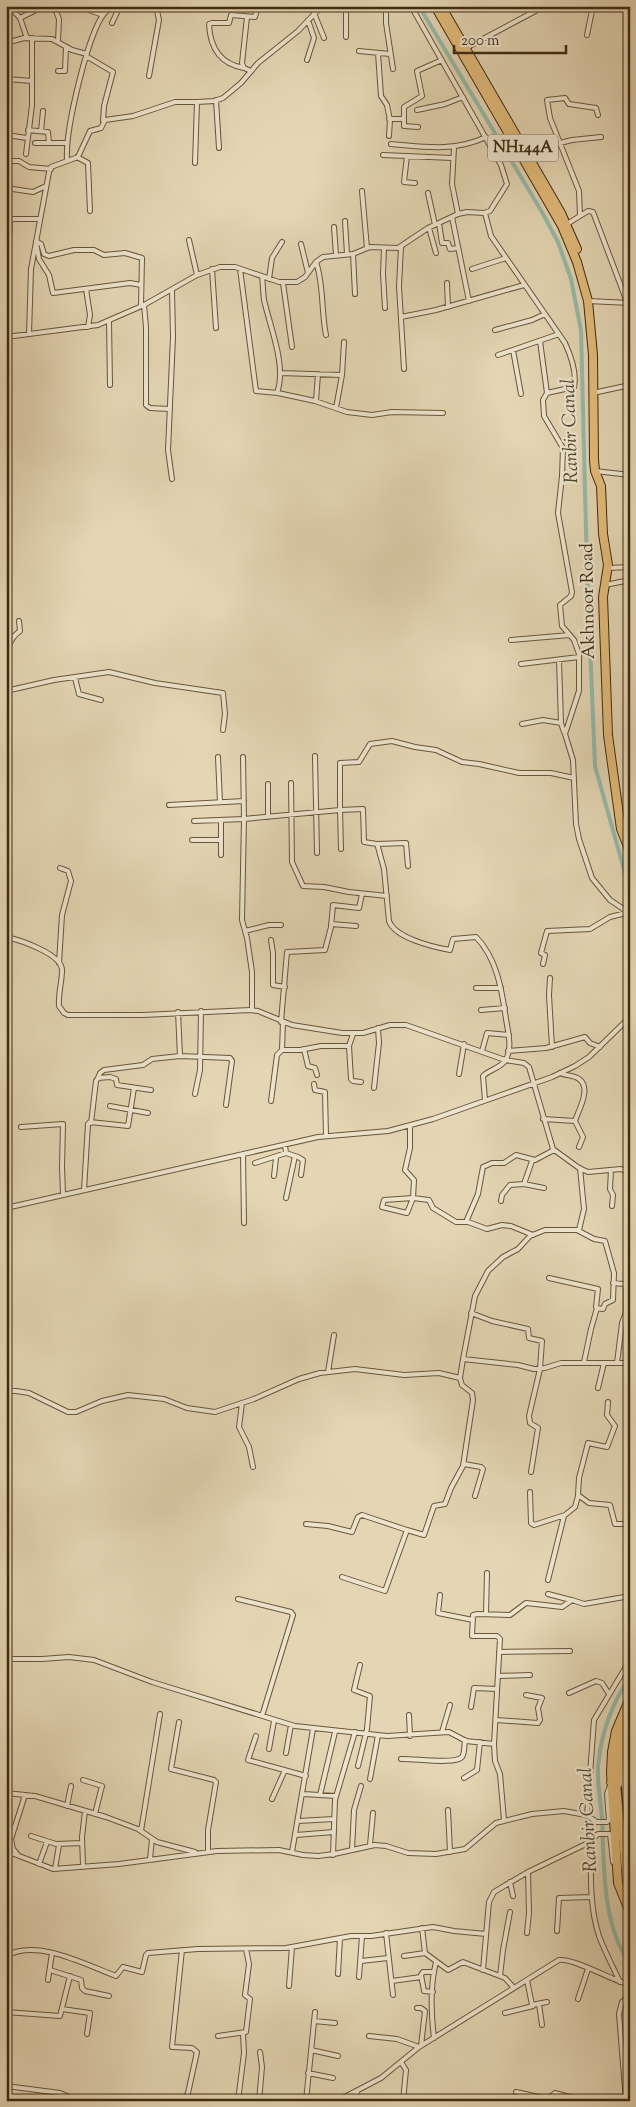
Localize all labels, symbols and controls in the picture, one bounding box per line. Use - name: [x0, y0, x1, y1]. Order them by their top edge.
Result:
- scale bar: [454, 22, 566, 54]
- text: 200 m: [461, 31, 500, 52]
- road number: NH144A: [488, 134, 558, 162]
- water label: Ranbir Canal: [556, 378, 586, 484]
- street label: Akhnoor Road: [575, 543, 603, 659]
- water label: Ranbir Canal: [573, 1767, 605, 1873]

